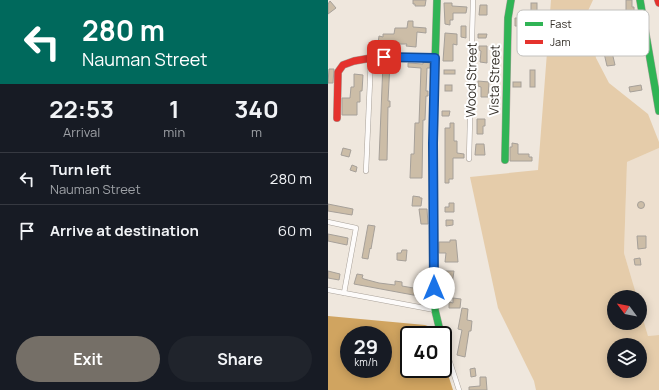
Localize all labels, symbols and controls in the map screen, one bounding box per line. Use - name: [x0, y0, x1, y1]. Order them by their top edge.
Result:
- legend: [517, 10, 649, 56]
- text: 280 m: [82, 11, 165, 49]
- icon: left: [16, 16, 68, 68]
- text: Fast: [550, 16, 572, 31]
- text: Jam: [550, 34, 571, 49]
- pin: [367, 40, 401, 74]
- street label: Wood Street: [461, 42, 481, 118]
- street label: Vista Street: [484, 45, 504, 115]
- icon: arrive: [373, 46, 395, 68]
- text: Nauman Street: [82, 47, 207, 71]
- text: 22:53: [49, 92, 114, 125]
- text: 1: [169, 92, 179, 125]
- text: 340: [234, 92, 279, 125]
- text: Arrival: [63, 123, 100, 141]
- text: min: [163, 123, 185, 141]
- text: m: [251, 123, 262, 141]
- text: Turn left: [50, 159, 112, 180]
- icon: left: [16, 168, 38, 190]
- text: 280 m: [270, 168, 312, 189]
- text: Nauman Street: [50, 180, 141, 198]
- icon: arrive: [16, 220, 38, 242]
- text: Arrive at destination: [50, 220, 199, 241]
- text: 60 m: [278, 220, 312, 241]
- position arrow: [413, 267, 455, 309]
- north arrow: [607, 290, 647, 330]
- map controls: [607, 290, 647, 378]
- speed limit sign: 40: [400, 326, 452, 378]
- text: 29: [354, 333, 378, 360]
- button: Exit: [16, 336, 160, 382]
- button: Share: [168, 336, 312, 382]
- button: layers: [607, 338, 647, 378]
- text: km/h: [354, 355, 378, 369]

